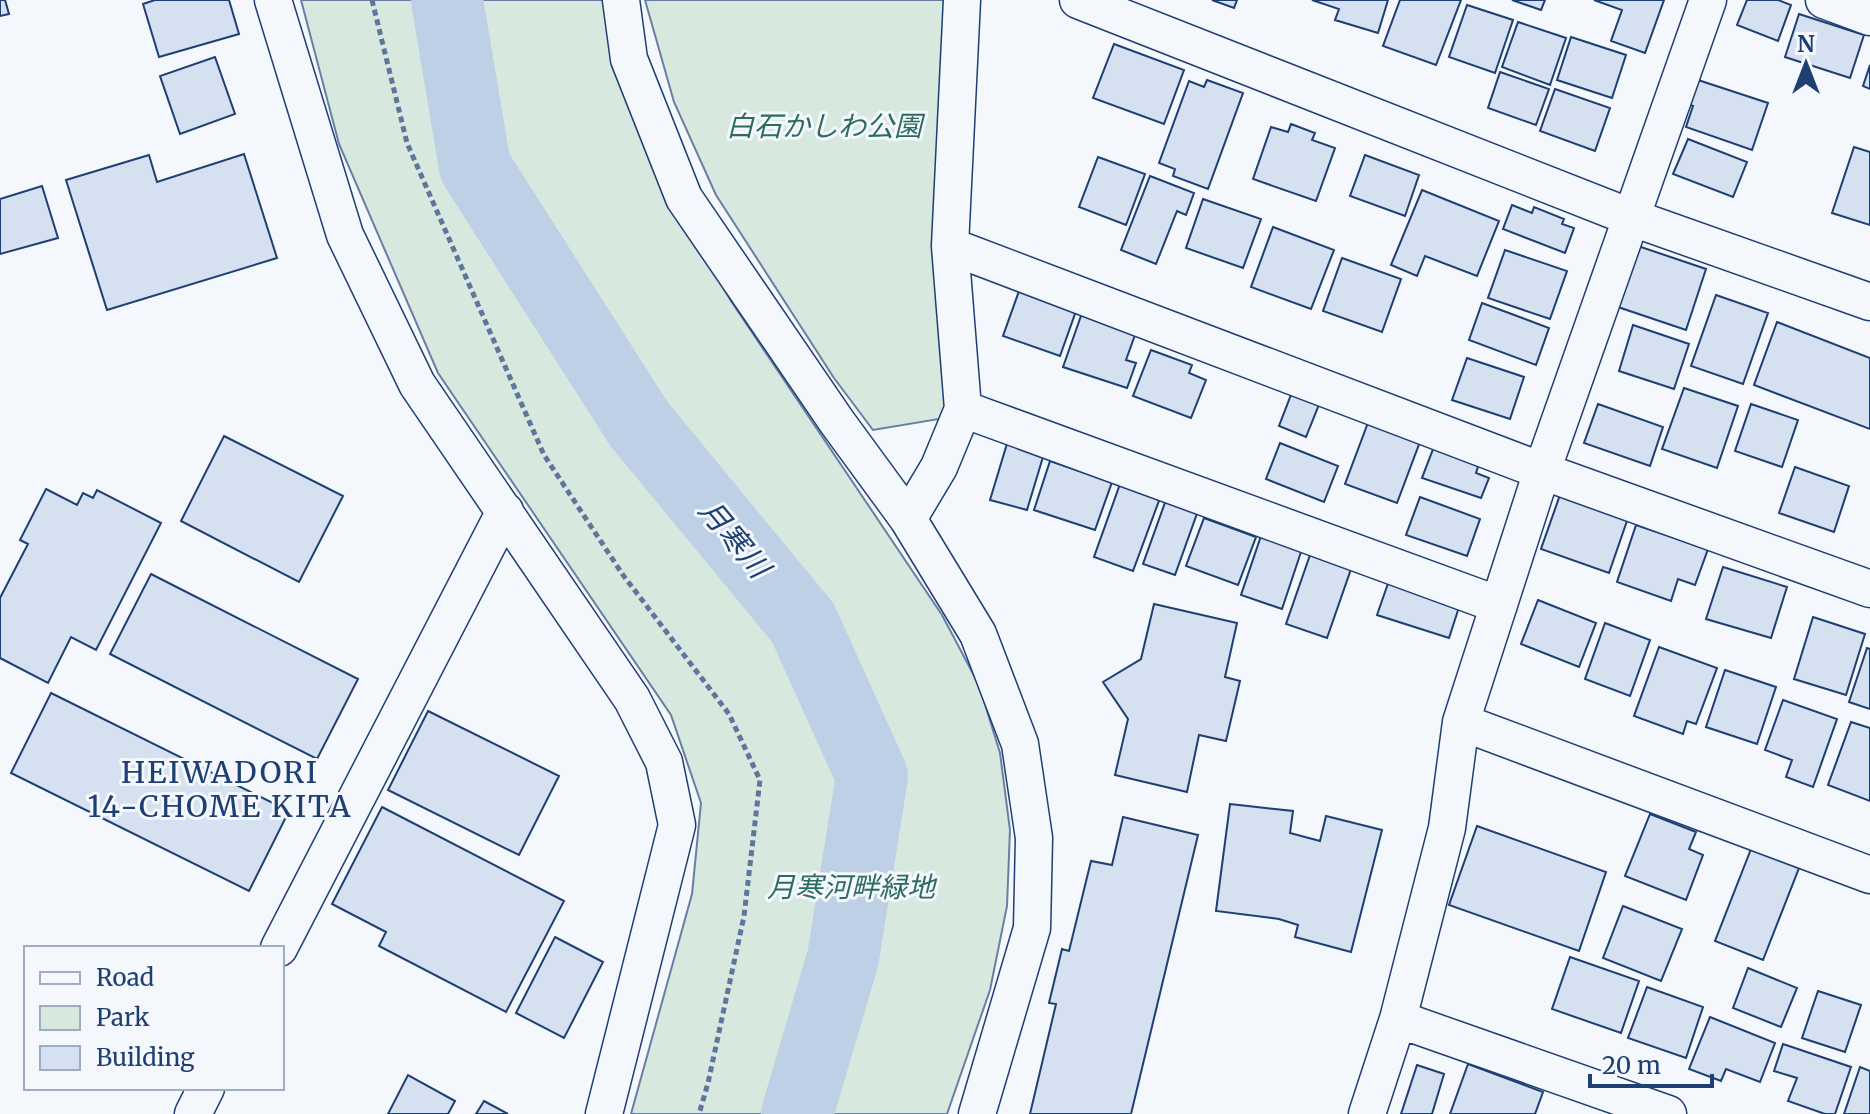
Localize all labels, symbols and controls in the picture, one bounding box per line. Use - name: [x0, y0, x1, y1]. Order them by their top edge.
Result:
- north arrow: [1766, 24, 1846, 104]
- text: N: [1797, 30, 1815, 58]
- park label: 白石かしわ公園: [726, 108, 926, 144]
- water label: 月寒川: [691, 492, 780, 587]
- district label: HEIWADORI 14-CHOME KITA: [88, 753, 352, 825]
- park label: 月寒河畔緑地: [767, 869, 938, 905]
- legend: [24, 946, 284, 1090]
- text: Road: [96, 962, 154, 993]
- text: Park: [96, 1002, 150, 1033]
- scale bar: [1590, 1038, 1712, 1088]
- text: Building: [96, 1042, 195, 1073]
- text: 20 m: [1602, 1050, 1661, 1081]

